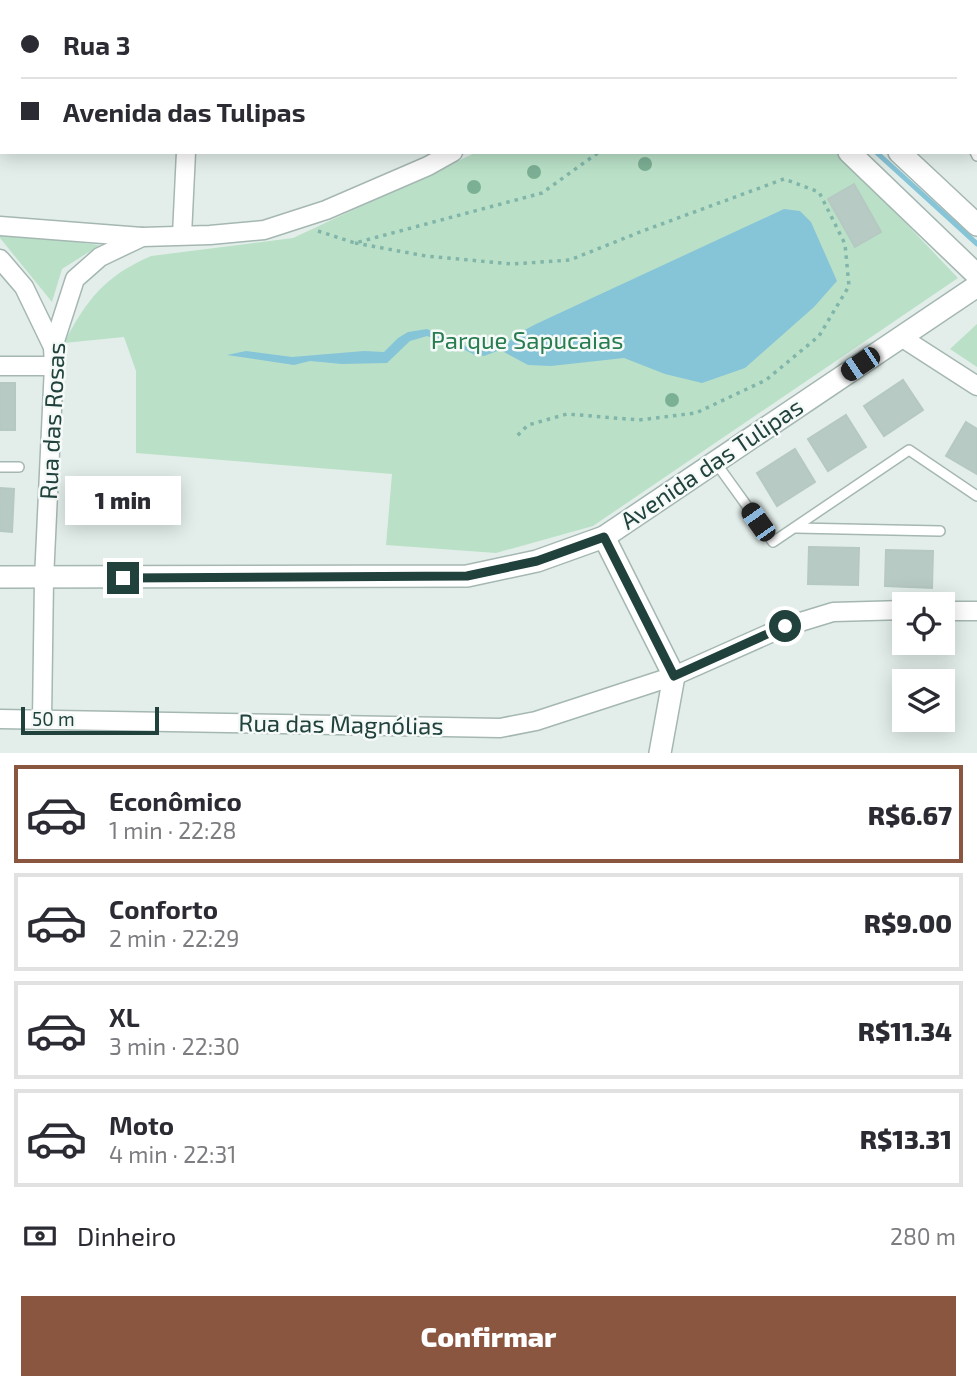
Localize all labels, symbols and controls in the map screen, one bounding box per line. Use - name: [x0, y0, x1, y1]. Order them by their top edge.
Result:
- text: Rua 3: [63, 29, 130, 60]
- text: Avenida das Tulipas: [63, 96, 305, 127]
- park label: Parque Sapucaias: [431, 325, 623, 354]
- street label: Rua das Rosas: [33, 342, 70, 500]
- car: [837, 344, 884, 384]
- street label: Avenida das Tulipas: [614, 391, 808, 535]
- callout: 1 min: [65, 476, 181, 526]
- text: 1 min: [95, 486, 151, 514]
- car: [738, 499, 779, 545]
- route end: [107, 562, 139, 594]
- map controls: [892, 592, 955, 732]
- button: locate: [892, 592, 955, 655]
- route start: [769, 610, 801, 642]
- button: layers: [892, 669, 955, 732]
- scale bar: [21, 704, 159, 736]
- text: 50 m: [32, 707, 75, 730]
- street label: Rua das Magnólias: [238, 707, 444, 740]
- icon: car: [25, 783, 88, 846]
- text: Econômico: [109, 785, 242, 816]
- text: R$6.67: [868, 799, 952, 830]
- text: 1 min · 22:28: [109, 816, 236, 844]
- icon: car: [25, 891, 88, 954]
- text: Conforto: [109, 893, 218, 924]
- text: R$9.00: [864, 907, 952, 938]
- text: 2 min · 22:29: [109, 924, 239, 952]
- icon: car: [25, 999, 88, 1062]
- text: XL: [109, 1001, 140, 1032]
- text: R$11.34: [858, 1015, 952, 1046]
- text: 3 min · 22:30: [109, 1032, 240, 1060]
- icon: car: [25, 1107, 88, 1170]
- text: Moto: [109, 1109, 174, 1140]
- text: R$13.31: [860, 1123, 952, 1154]
- text: 4 min · 22:31: [109, 1140, 236, 1168]
- icon: cash: [21, 1217, 59, 1255]
- text: Dinheiro: [77, 1220, 176, 1251]
- text: 280 m: [890, 1222, 956, 1250]
- button: Confirmar: [21, 1296, 956, 1376]

